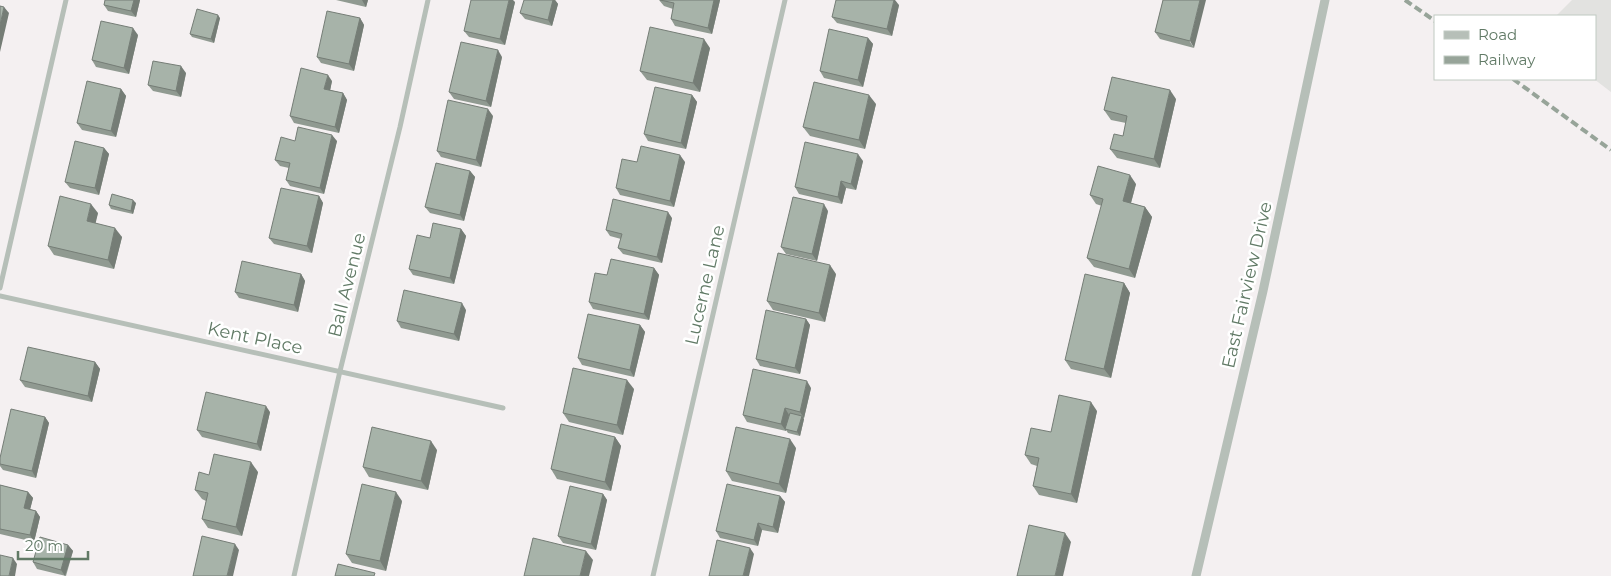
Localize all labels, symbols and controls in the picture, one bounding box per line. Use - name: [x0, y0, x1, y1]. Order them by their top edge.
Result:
- legend: [1434, 15, 1596, 80]
- text: Road: [1478, 25, 1517, 44]
- text: Railway: [1478, 50, 1536, 69]
- street label: East Fairview Drive: [1217, 199, 1277, 370]
- street label: Lucerne Lane: [681, 223, 730, 347]
- street label: Ball Avenue: [323, 231, 371, 339]
- street label: Kent Place: [205, 317, 305, 359]
- scale bar: [18, 528, 88, 560]
- text: 20 m: [25, 536, 63, 555]

